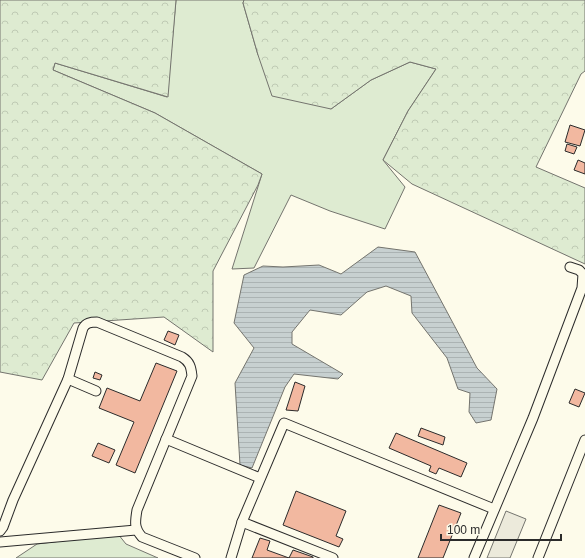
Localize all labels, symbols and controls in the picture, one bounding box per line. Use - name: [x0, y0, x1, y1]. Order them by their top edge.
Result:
- scale bar: [441, 516, 561, 542]
- text: 100 m: [447, 523, 480, 537]

